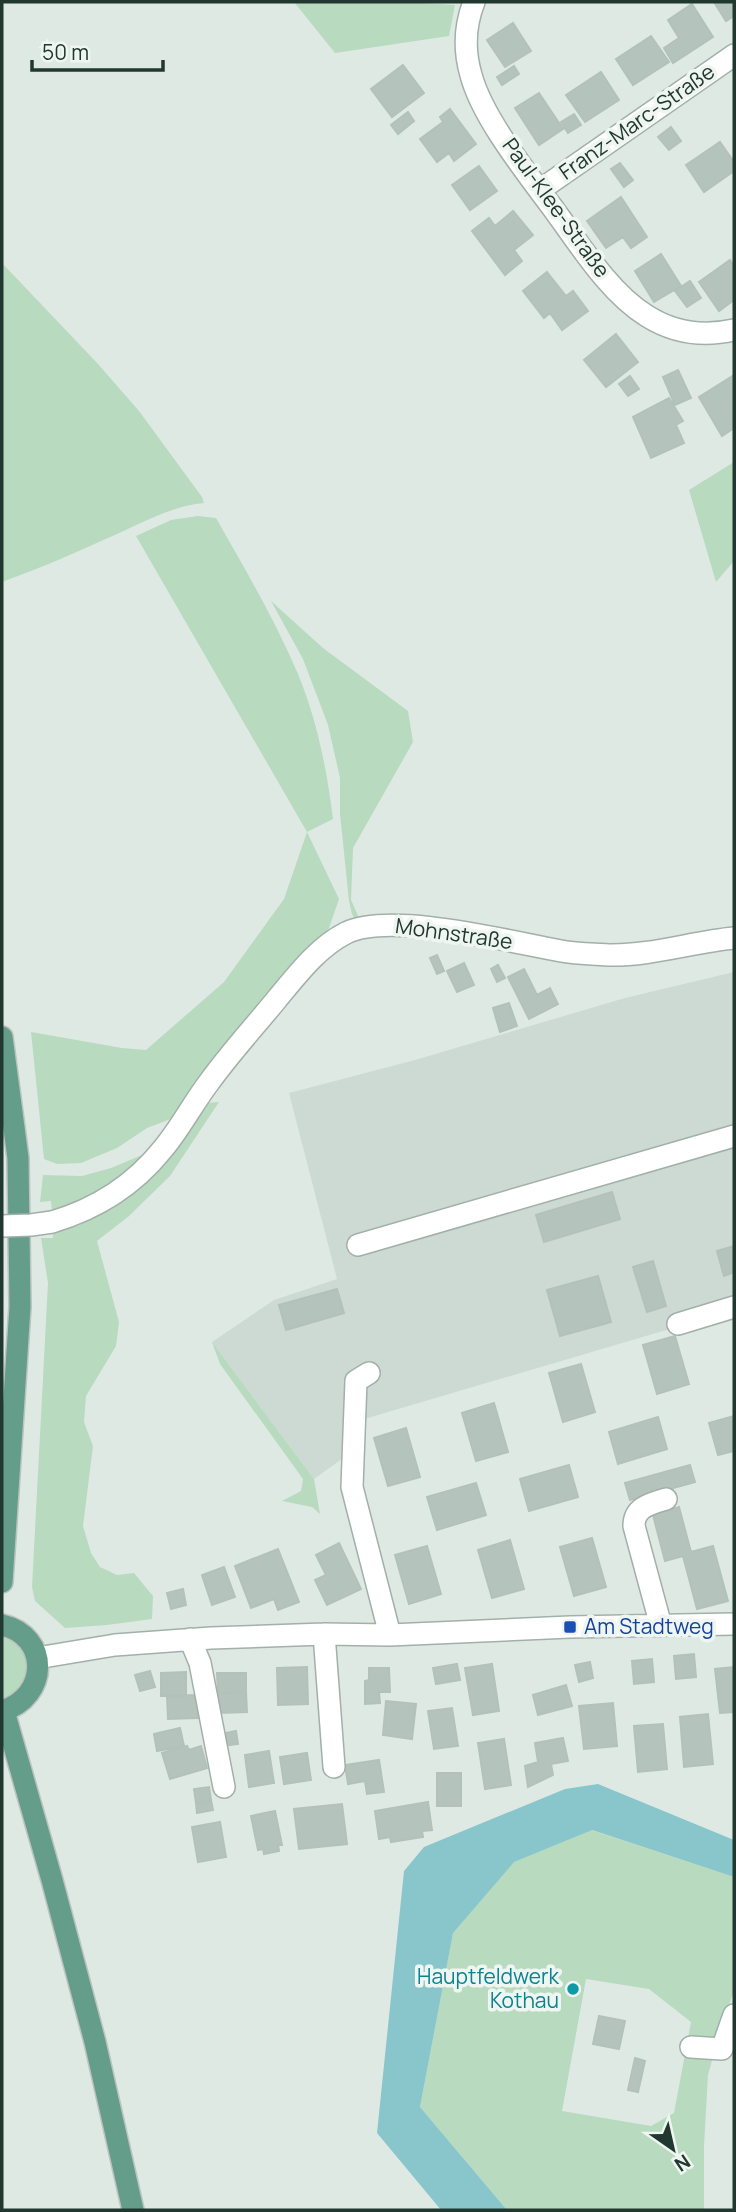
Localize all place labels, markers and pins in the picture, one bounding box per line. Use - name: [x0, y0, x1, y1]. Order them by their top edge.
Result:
- place label: Am Stadtweg: [584, 1612, 714, 1640]
- marker: Am Stadtweg: [562, 1619, 578, 1635]
- place label: Hauptfeldwerk Kothau: [417, 1962, 560, 2014]
- marker: Hauptfeldwerk Kothau: [565, 1981, 581, 1997]

